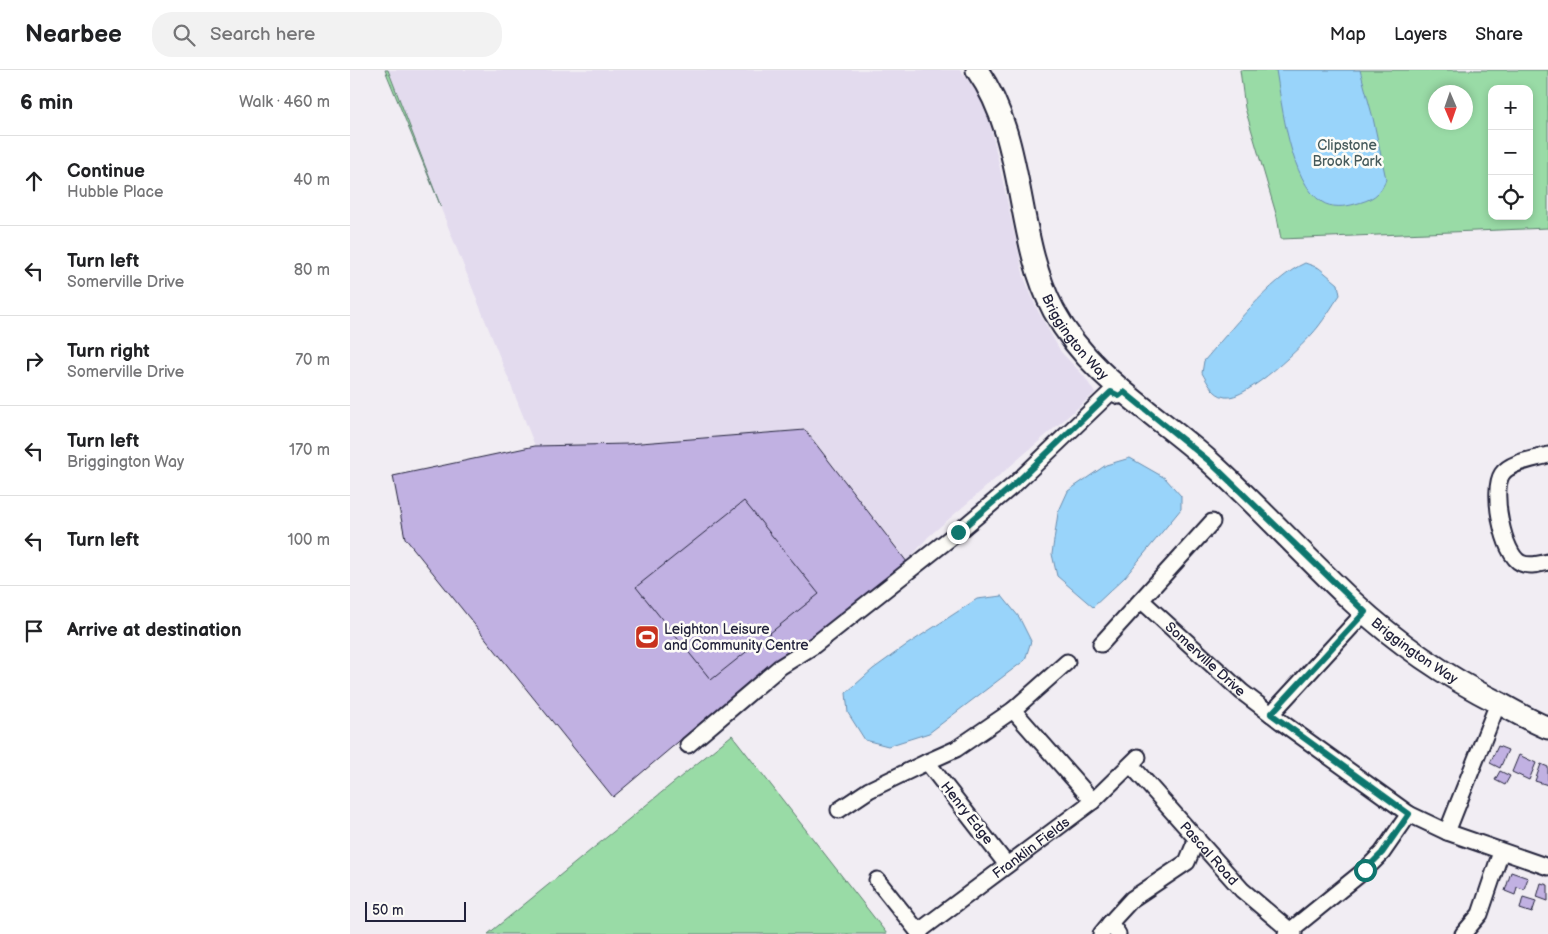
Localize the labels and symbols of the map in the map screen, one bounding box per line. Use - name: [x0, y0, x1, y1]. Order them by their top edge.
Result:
- north arrow: [1428, 85, 1473, 130]
- park label: Clipstone Brook Park: [1313, 137, 1382, 170]
- street label: Briggington Way: [1038, 291, 1113, 384]
- route end: [947, 521, 970, 544]
- street label: Briggington Way: [1368, 614, 1462, 687]
- street label: Somerville Drive: [1162, 618, 1249, 700]
- place label: Leighton Leisure and Community Centre: [664, 621, 809, 654]
- sports icon: Leighton Leisure and Community Centre: [634, 624, 660, 650]
- street label: Henry Edge: [937, 778, 997, 848]
- street label: Franklin Fields: [989, 813, 1073, 882]
- street label: Pascal Road: [1177, 818, 1242, 889]
- route start: [1354, 859, 1377, 882]
- scale bar: [365, 899, 466, 922]

